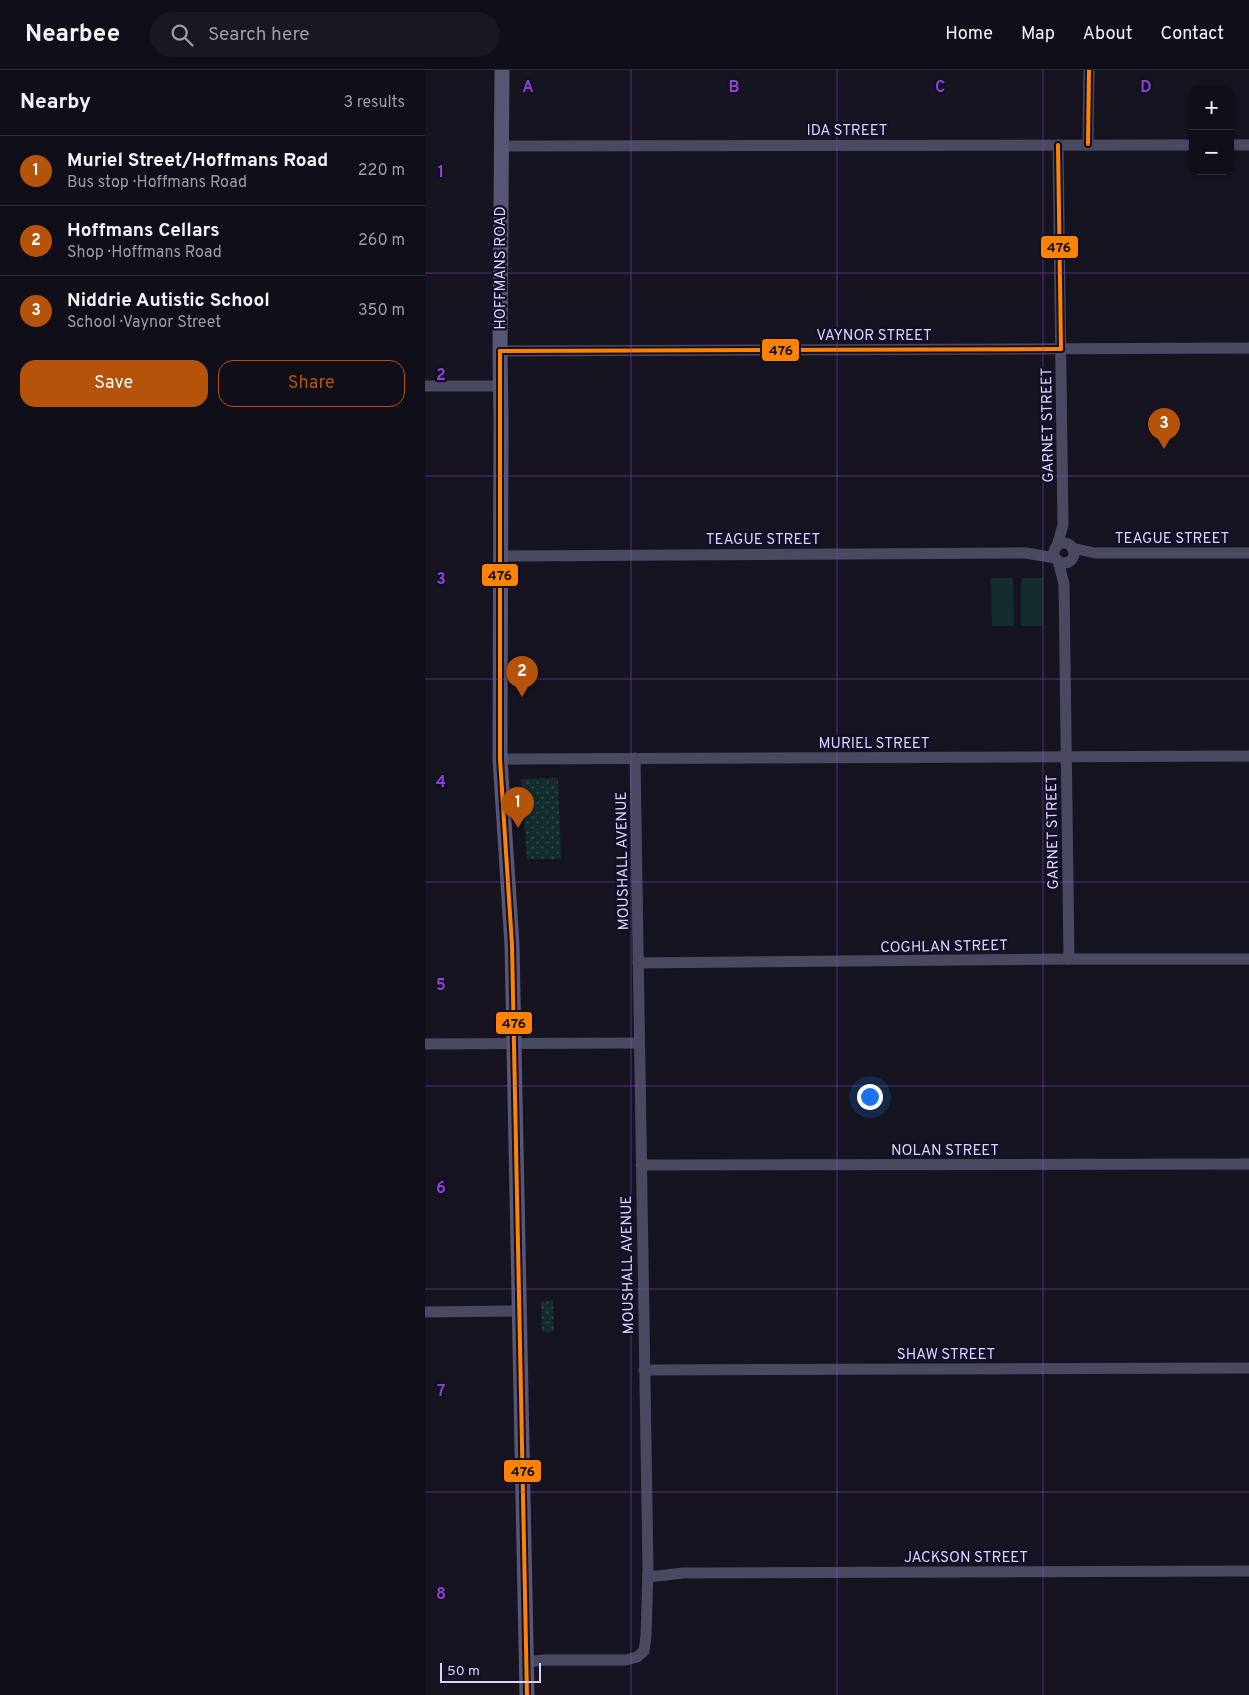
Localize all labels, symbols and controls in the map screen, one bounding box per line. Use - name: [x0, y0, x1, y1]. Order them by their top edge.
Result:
- search box: [150, 12, 500, 57]
- text: Nearbee: [25, 20, 120, 50]
- icon: search: [168, 21, 196, 49]
- text: Search here: [208, 23, 310, 47]
- text: Home: [945, 23, 993, 46]
- text: Map: [1021, 23, 1055, 46]
- text: About: [1083, 23, 1132, 46]
- text: Contact: [1160, 23, 1224, 46]
- text: A: [522, 78, 534, 98]
- text: B: [728, 78, 740, 98]
- text: C: [935, 78, 945, 98]
- text: D: [1140, 78, 1152, 98]
- map controls: [1189, 85, 1234, 175]
- button: +: [1189, 85, 1234, 130]
- text: Nearby: [20, 89, 91, 116]
- text: 3 results: [343, 93, 405, 113]
- street label: IDA STREET: [807, 122, 887, 141]
- button: −: [1189, 130, 1234, 175]
- text: Muriel Street/Hoffmans Road: [67, 149, 328, 173]
- text: 1: [33, 161, 39, 181]
- text: 220 m: [358, 161, 405, 181]
- text: 1: [438, 163, 444, 183]
- text: Bus stop · Hoffmans Road: [67, 173, 247, 193]
- street label: HOFFMANS ROAD: [492, 206, 511, 330]
- text: Hoffmans Cellars: [67, 219, 220, 243]
- text: 2: [31, 231, 41, 251]
- text: 260 m: [358, 231, 405, 251]
- line badge: 476: [1040, 235, 1079, 259]
- text: 476: [1047, 240, 1071, 257]
- text: Shop · Hoffmans Road: [67, 243, 222, 263]
- text: Niddrie Autistic School: [67, 289, 270, 313]
- text: 3: [31, 301, 41, 321]
- text: 350 m: [358, 301, 405, 321]
- text: School · Vaynor Street: [67, 313, 221, 333]
- street label: VAYNOR STREET: [816, 327, 932, 346]
- line badge: 476: [761, 338, 800, 362]
- text: 476: [769, 343, 793, 360]
- button: Save: [20, 360, 208, 407]
- button: Share: [218, 360, 405, 407]
- text: 2: [436, 366, 446, 386]
- street label: GARNET STREET: [1038, 367, 1059, 483]
- pin: 3: [1148, 408, 1180, 449]
- street label: TEAGUE STREET: [1115, 530, 1229, 549]
- street label: TEAGUE STREET: [706, 531, 820, 550]
- line badge: 476: [481, 563, 519, 587]
- text: 476: [488, 568, 512, 585]
- text: 3: [436, 570, 446, 590]
- pin: 2: [506, 656, 538, 697]
- street label: MURIEL STREET: [818, 735, 930, 754]
- text: 4: [436, 773, 446, 793]
- street label: GARNET STREET: [1043, 774, 1064, 890]
- pin: 1: [502, 787, 534, 828]
- street label: MOUSHALL AVENUE: [613, 791, 634, 931]
- street label: COGHLAN STREET: [880, 937, 1008, 958]
- text: 5: [436, 976, 446, 996]
- line badge: 476: [495, 1011, 533, 1035]
- text: 476: [502, 1016, 526, 1033]
- your location: [857, 1084, 883, 1110]
- street label: NOLAN STREET: [891, 1142, 999, 1161]
- text: 6: [436, 1179, 446, 1199]
- street label: MOUSHALL AVENUE: [618, 1195, 639, 1335]
- street label: SHAW STREET: [897, 1346, 995, 1365]
- text: 7: [437, 1382, 445, 1402]
- line badge: 476: [503, 1459, 542, 1483]
- text: 476: [511, 1464, 535, 1481]
- street label: JACKSON STREET: [904, 1549, 1028, 1568]
- text: 8: [436, 1585, 446, 1605]
- scale bar: [440, 1660, 541, 1683]
- text: 50 m: [447, 1663, 480, 1680]

